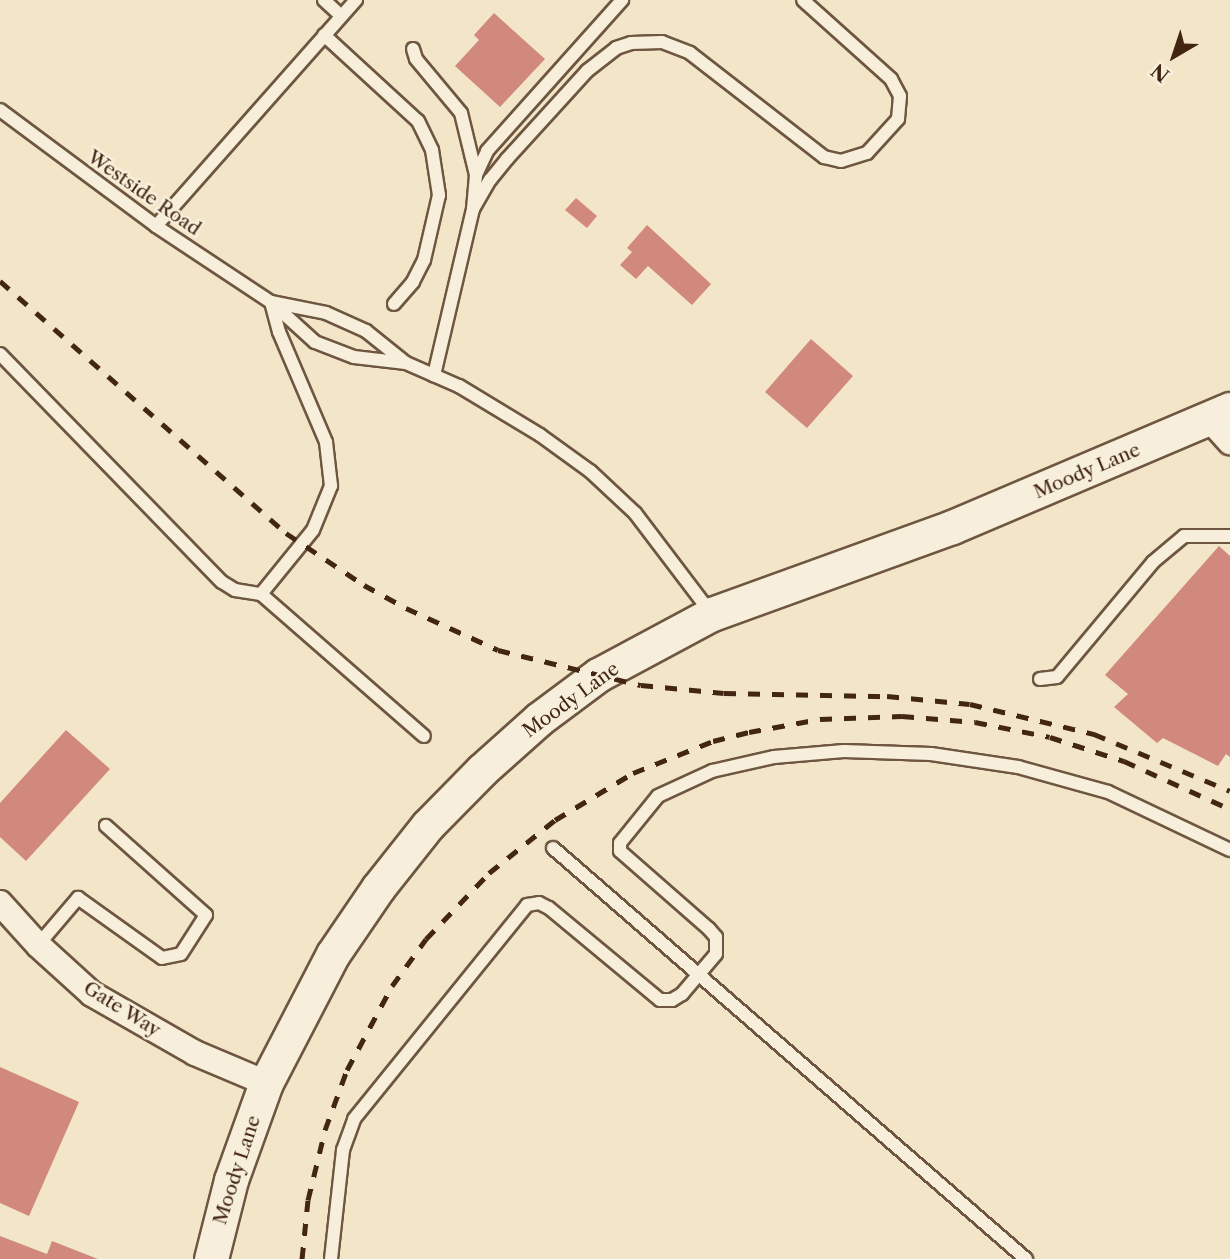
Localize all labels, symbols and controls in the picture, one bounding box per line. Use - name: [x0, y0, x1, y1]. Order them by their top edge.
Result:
- north arrow: [1139, 21, 1209, 91]
- text: N: [1147, 59, 1174, 87]
- street label: Westside Road: [83, 146, 205, 240]
- street label: Moody Lane: [1030, 438, 1144, 504]
- street label: Moody Lane: [518, 657, 624, 743]
- street label: Gate Way: [79, 976, 165, 1042]
- street label: Moody Lane: [209, 1112, 265, 1228]

